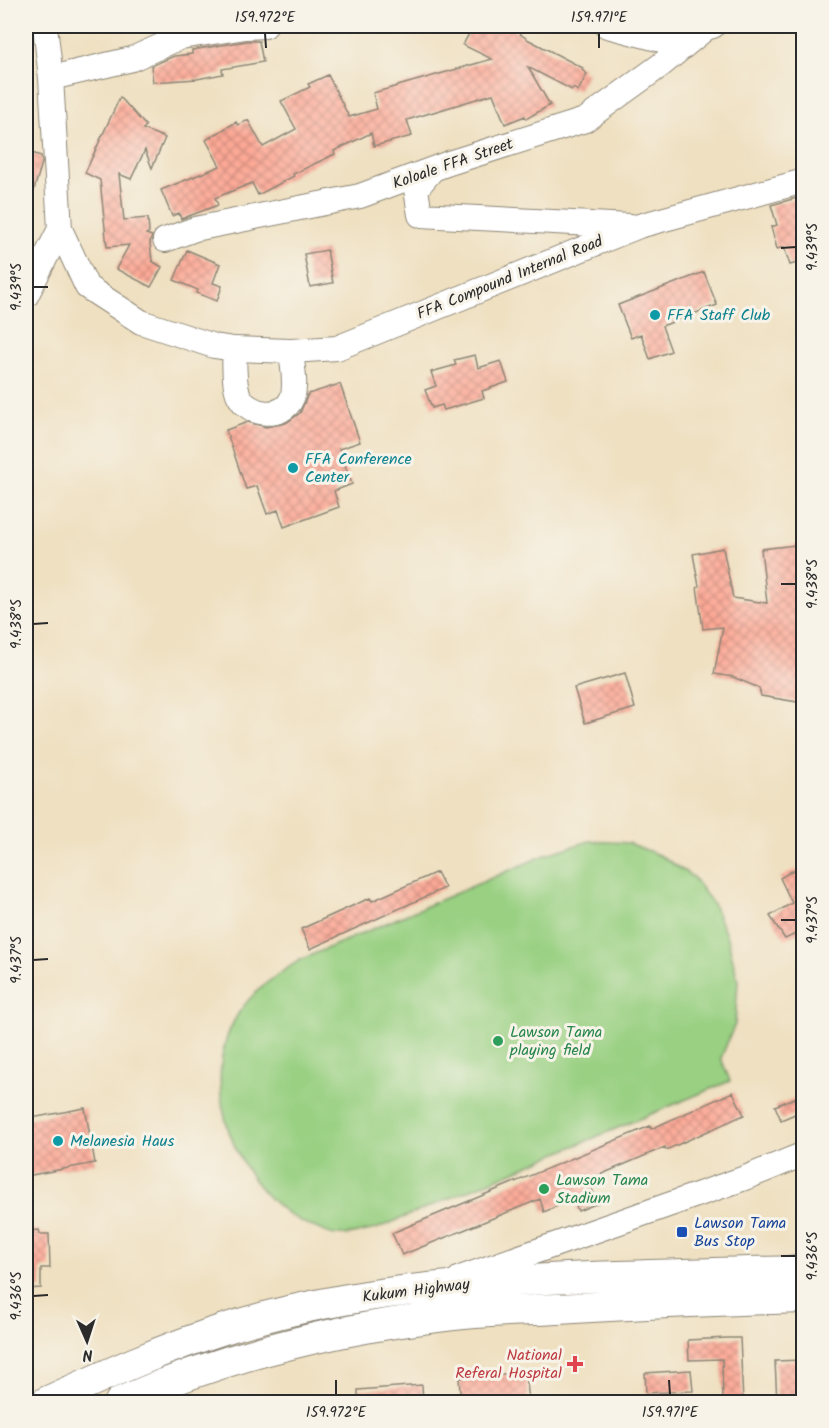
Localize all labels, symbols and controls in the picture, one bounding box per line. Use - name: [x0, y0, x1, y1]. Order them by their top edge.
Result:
- text: 159.972°E: [235, 6, 296, 30]
- text: 159.971°E: [571, 6, 628, 30]
- street label: Koloale FFA Street: [389, 131, 518, 196]
- text: 9.439°S: [801, 223, 825, 271]
- street label: FFA Compound Internal Road: [413, 229, 608, 327]
- text: 9.439°S: [5, 263, 29, 311]
- place label: FFA Staff Club: [667, 303, 771, 328]
- marker: FFA Staff Club: [648, 308, 662, 322]
- place label: FFA Conference Center: [305, 447, 412, 490]
- marker: FFA Conference Center: [286, 461, 300, 475]
- text: 9.438°S: [801, 559, 825, 609]
- text: 9.438°S: [5, 599, 29, 649]
- text: 9.437°S: [801, 896, 825, 944]
- text: 9.437°S: [5, 936, 29, 984]
- place label: Lawson Tama playing field: [509, 1020, 602, 1063]
- marker: Lawson Tama playing field: [491, 1034, 505, 1048]
- place label: Melanesia Haus: [70, 1129, 174, 1154]
- marker: Melanesia Haus: [51, 1134, 65, 1148]
- place label: Lawson Tama Stadium: [556, 1168, 648, 1211]
- marker: Lawson Tama Stadium: [537, 1182, 551, 1196]
- place label: Lawson Tama Bus Stop: [694, 1211, 786, 1254]
- marker: Lawson Tama Bus Stop: [675, 1225, 689, 1239]
- text: 9.436°S: [801, 1231, 825, 1281]
- text: 9.436°S: [5, 1271, 29, 1321]
- street label: Kukum Highway: [361, 1272, 472, 1310]
- north arrow: [57, 1311, 117, 1371]
- text: N: [82, 1342, 93, 1367]
- place label: National Referal Hospital: [455, 1343, 562, 1386]
- marker: National Referal Hospital: [566, 1355, 584, 1373]
- text: 159.972°E: [306, 1401, 367, 1425]
- text: 159.971°E: [642, 1401, 699, 1425]

